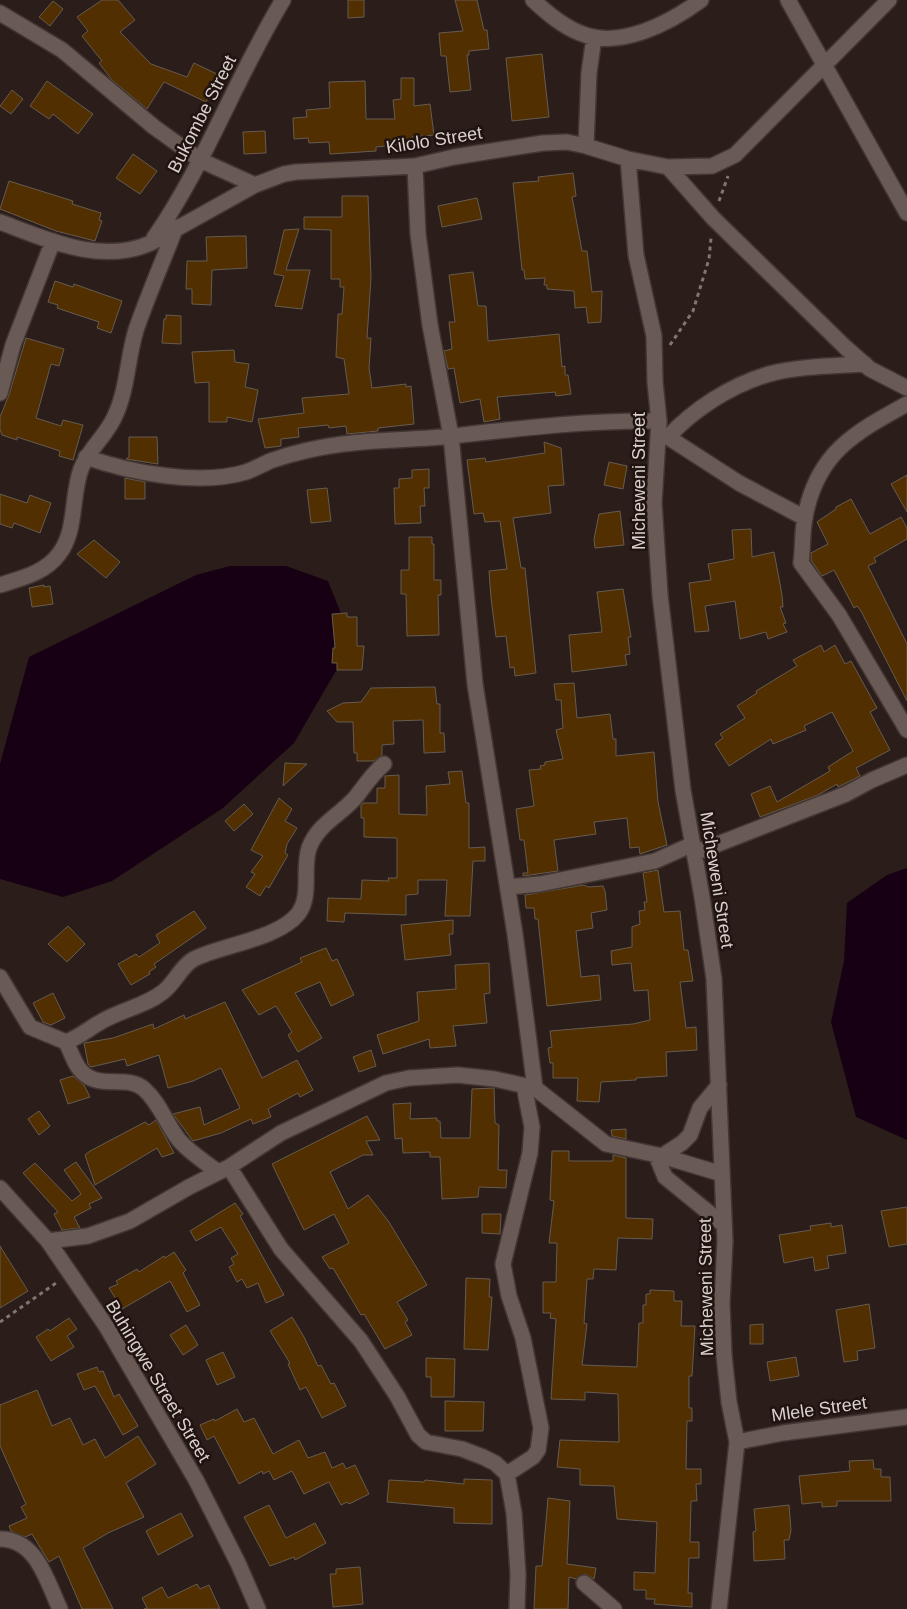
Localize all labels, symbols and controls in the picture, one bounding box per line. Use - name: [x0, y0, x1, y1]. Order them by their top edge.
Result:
- street label: Bukombe Street: [164, 52, 240, 176]
- street label: Kilolo Street: [385, 123, 483, 157]
- street label: Micheweni Street: [629, 412, 649, 550]
- street label: Micheweni Street: [696, 810, 738, 950]
- street label: Micheweni Street: [695, 1218, 717, 1356]
- street label: Buhingwe Street Street: [102, 1297, 214, 1465]
- street label: Mlele Street: [770, 1392, 868, 1426]

